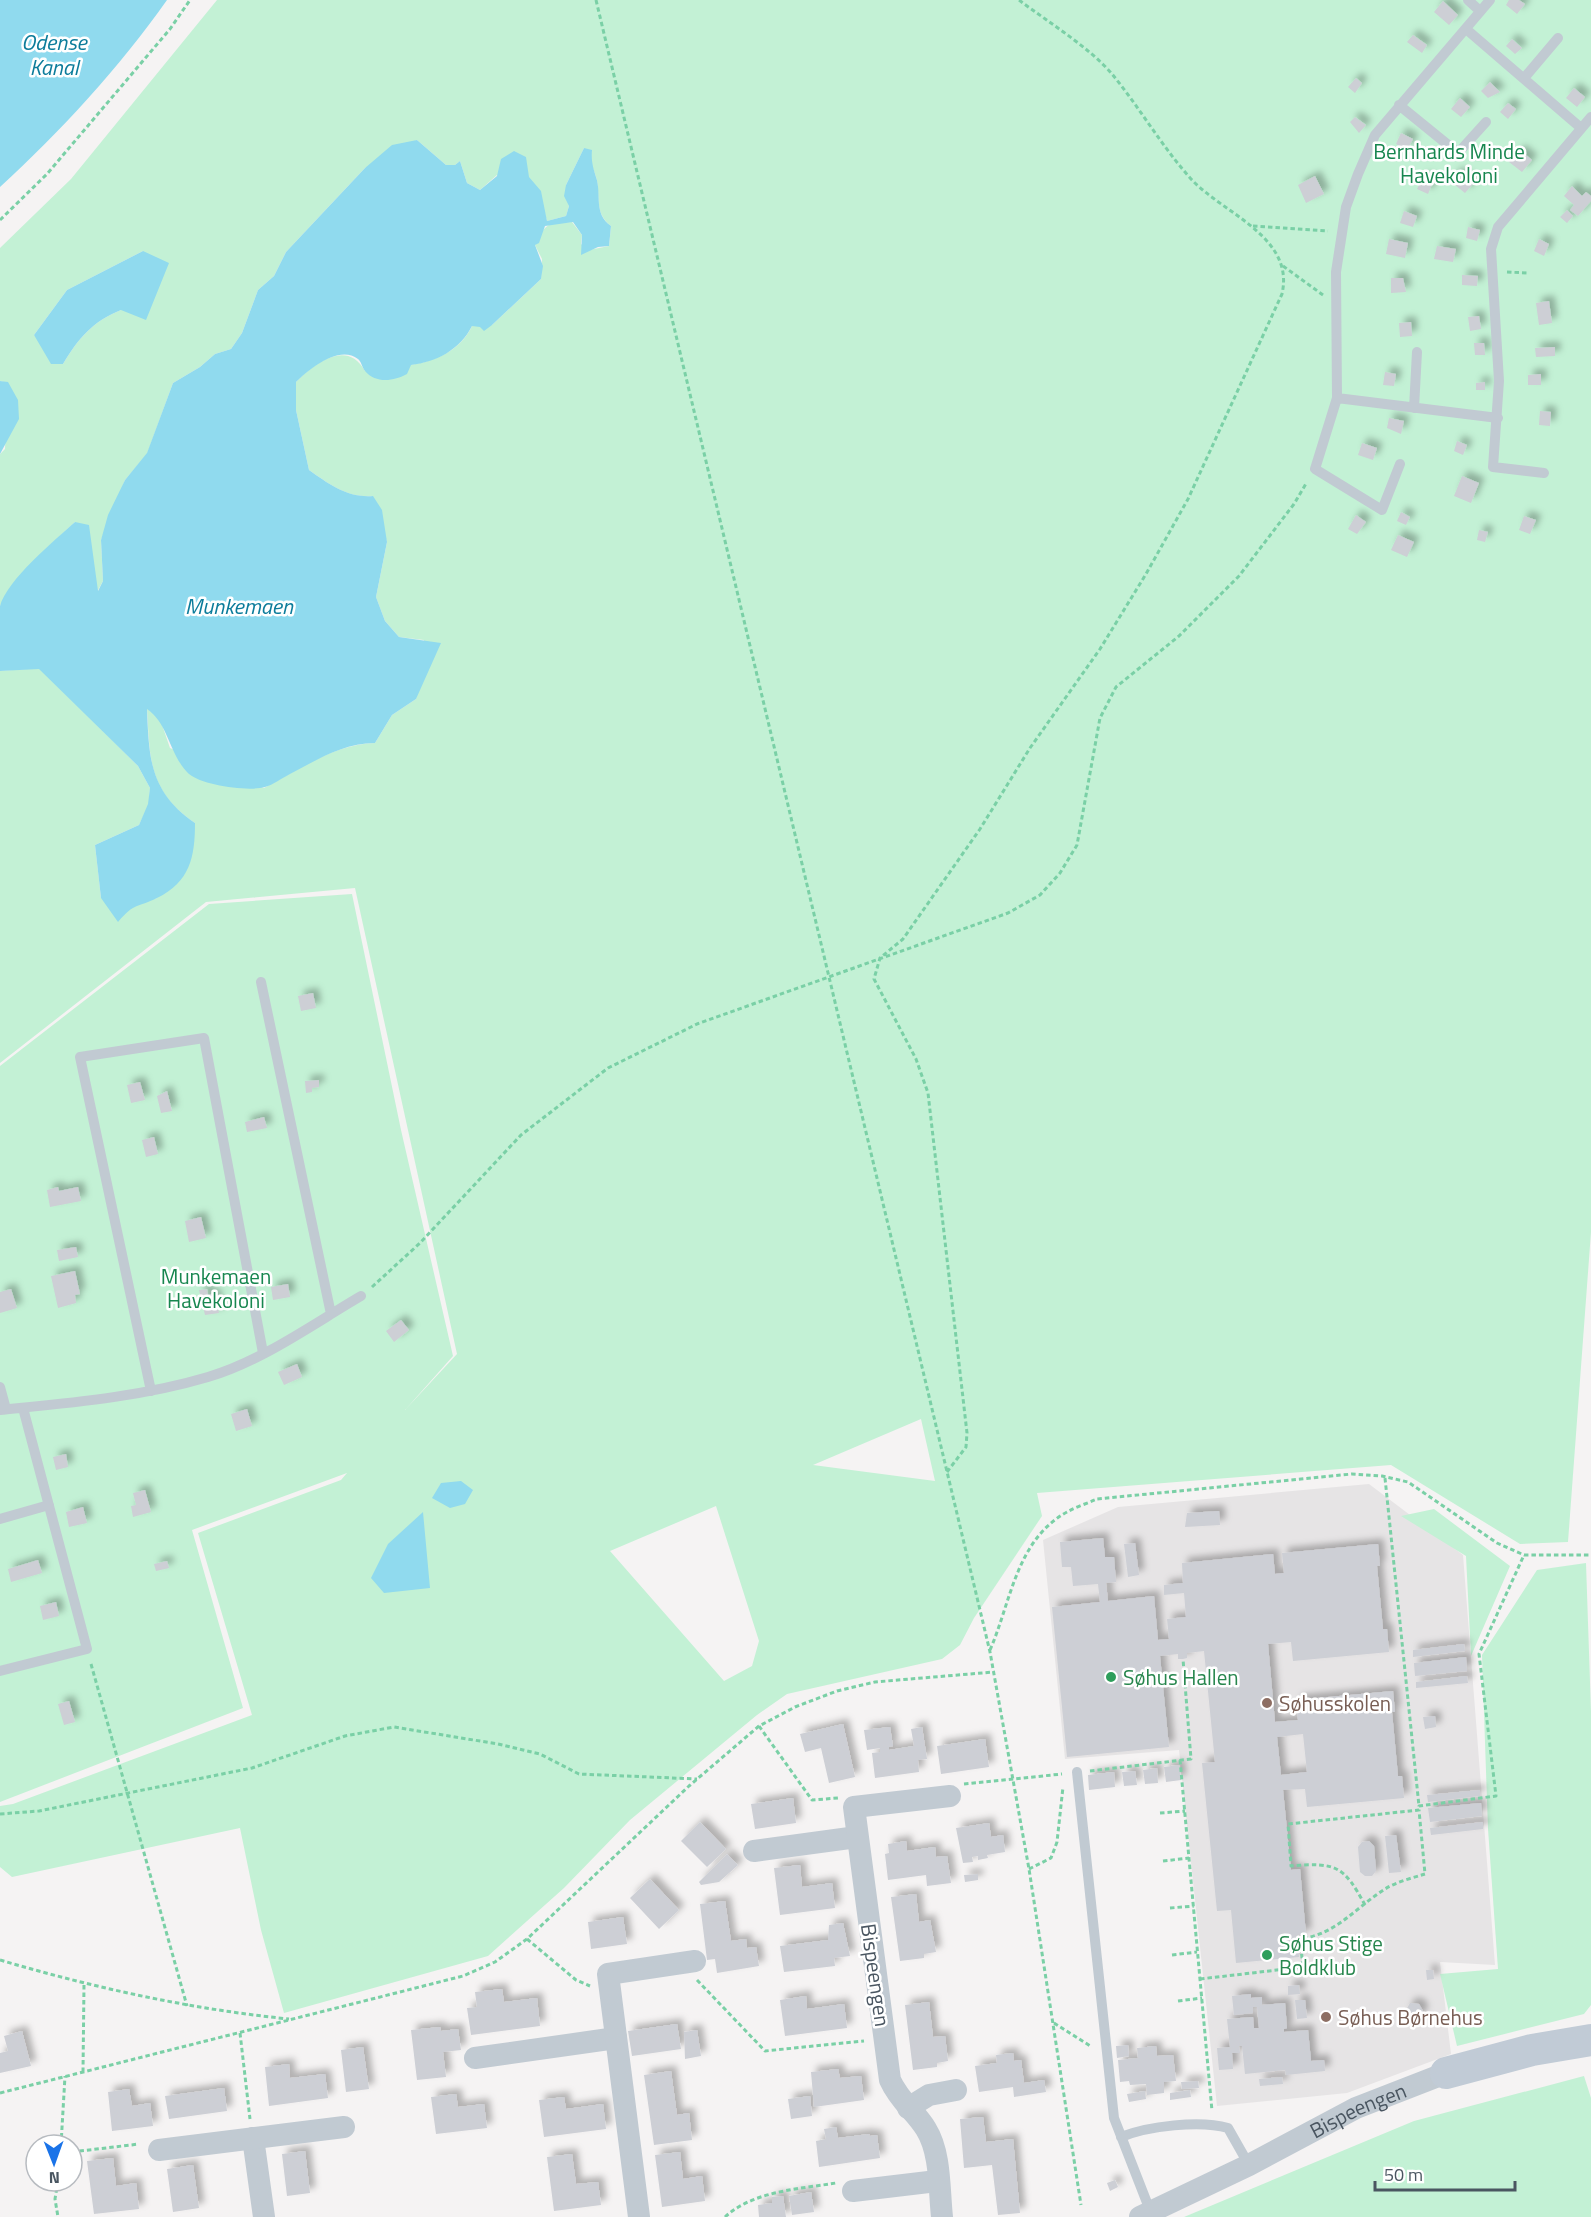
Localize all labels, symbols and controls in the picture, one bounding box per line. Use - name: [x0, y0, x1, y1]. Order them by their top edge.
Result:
- water label: Odense Kanal: [21, 25, 89, 84]
- park label: Bernhards Minde Havekoloni: [1373, 135, 1525, 191]
- water label: Munkemaen: [185, 589, 294, 623]
- park label: Munkemaen Havekoloni: [161, 1260, 271, 1316]
- place label: Søhus Hallen: [1123, 1661, 1239, 1693]
- marker: Søhus Hallen: [1104, 1670, 1118, 1684]
- place label: Søhusskolen: [1279, 1687, 1391, 1719]
- marker: Søhusskolen: [1260, 1696, 1274, 1710]
- street label: Bispeengen: [853, 1922, 899, 2028]
- place label: Søhus Stige Boldklub: [1279, 1927, 1383, 1983]
- marker: Søhus Stige Boldklub: [1260, 1948, 1274, 1962]
- place label: Søhus Børnehus: [1338, 2001, 1483, 2033]
- marker: Søhus Børnehus: [1319, 2010, 1333, 2024]
- street label: Bispeengen: [1304, 2074, 1411, 2146]
- north arrow: [24, 2133, 84, 2193]
- scale bar: [1375, 2154, 1514, 2192]
- text: 50 m: [1384, 2161, 1423, 2188]
- text: N: [49, 2166, 60, 2190]

